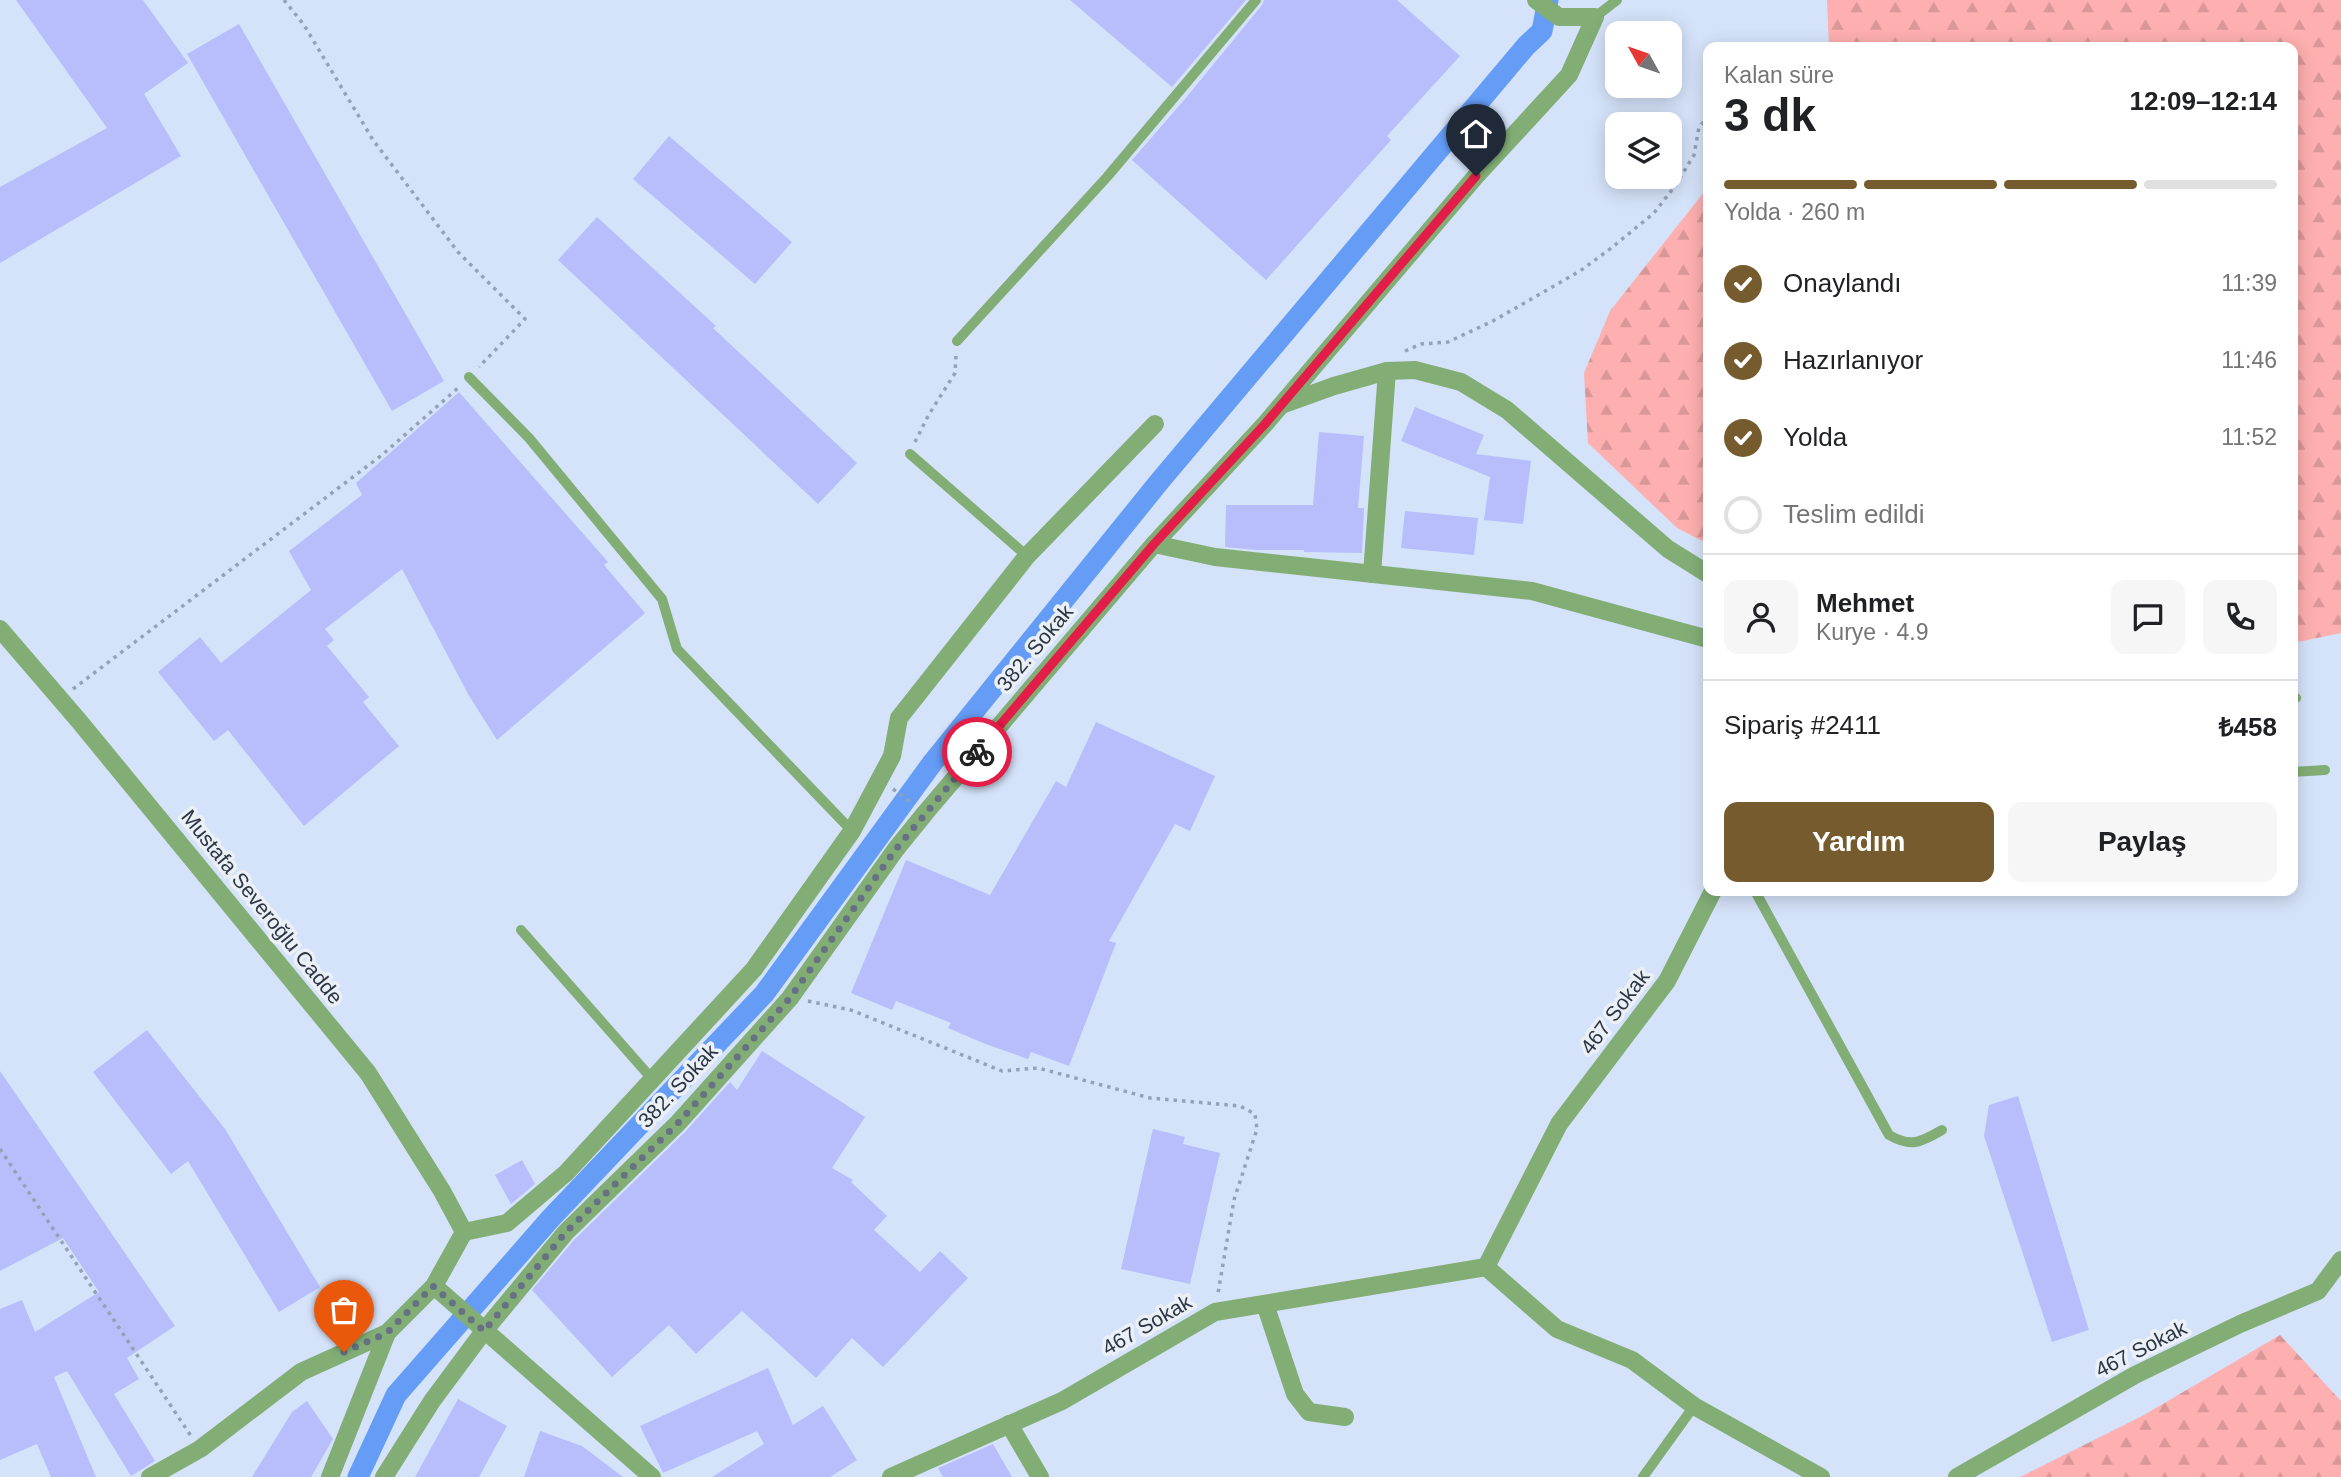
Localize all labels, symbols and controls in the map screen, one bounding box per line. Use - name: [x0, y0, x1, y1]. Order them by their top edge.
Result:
- north arrow: [1605, 21, 1682, 98]
- map controls: [1605, 21, 1682, 189]
- text: Kalan süre: [1724, 62, 1834, 88]
- text: 12:09–12:14: [2130, 86, 2277, 116]
- text: 3 dk: [1724, 89, 1816, 141]
- pin: [1446, 104, 1506, 176]
- button: layers: [1605, 112, 1682, 189]
- icon: home: [1457, 115, 1495, 153]
- text: Yolda · 260 m: [1724, 199, 1865, 225]
- icon: check: [1724, 265, 1762, 303]
- text: Onaylandı: [1783, 268, 1902, 298]
- text: 11:39: [2221, 270, 2277, 296]
- icon: check: [1724, 342, 1762, 380]
- text: Hazırlanıyor: [1783, 345, 1923, 375]
- text: 11:46: [2221, 347, 2277, 373]
- icon: check: [1724, 419, 1762, 457]
- text: Yolda: [1783, 422, 1847, 452]
- text: 11:52: [2221, 424, 2277, 450]
- text: Teslim edildi: [1783, 499, 1925, 529]
- button: person: [1724, 580, 1798, 654]
- button: chat: [2111, 580, 2185, 654]
- button: phone: [2203, 580, 2277, 654]
- text: Mehmet: [1816, 588, 1914, 618]
- street label: 382. Sokak: [992, 600, 1078, 695]
- text: Kurye · 4.9: [1816, 619, 1929, 645]
- text: Sipariş #2411: [1724, 710, 1881, 740]
- text: ₺458: [2219, 712, 2277, 742]
- courier: [942, 717, 1012, 787]
- icon: bike: [958, 733, 996, 771]
- button: Yardım: [1724, 802, 1994, 882]
- button: Paylaş: [2008, 802, 2277, 882]
- street label: Mustafa Severoğlu Cadde: [177, 805, 348, 1008]
- street label: 467 Sokak: [1576, 965, 1654, 1058]
- street label: 382. Sokak: [633, 1039, 722, 1132]
- pin: [314, 1280, 374, 1352]
- street label: 467 Sokak: [1098, 1290, 1196, 1359]
- icon: bag: [325, 1291, 363, 1329]
- street label: 467 Sokak: [2091, 1316, 2191, 1381]

